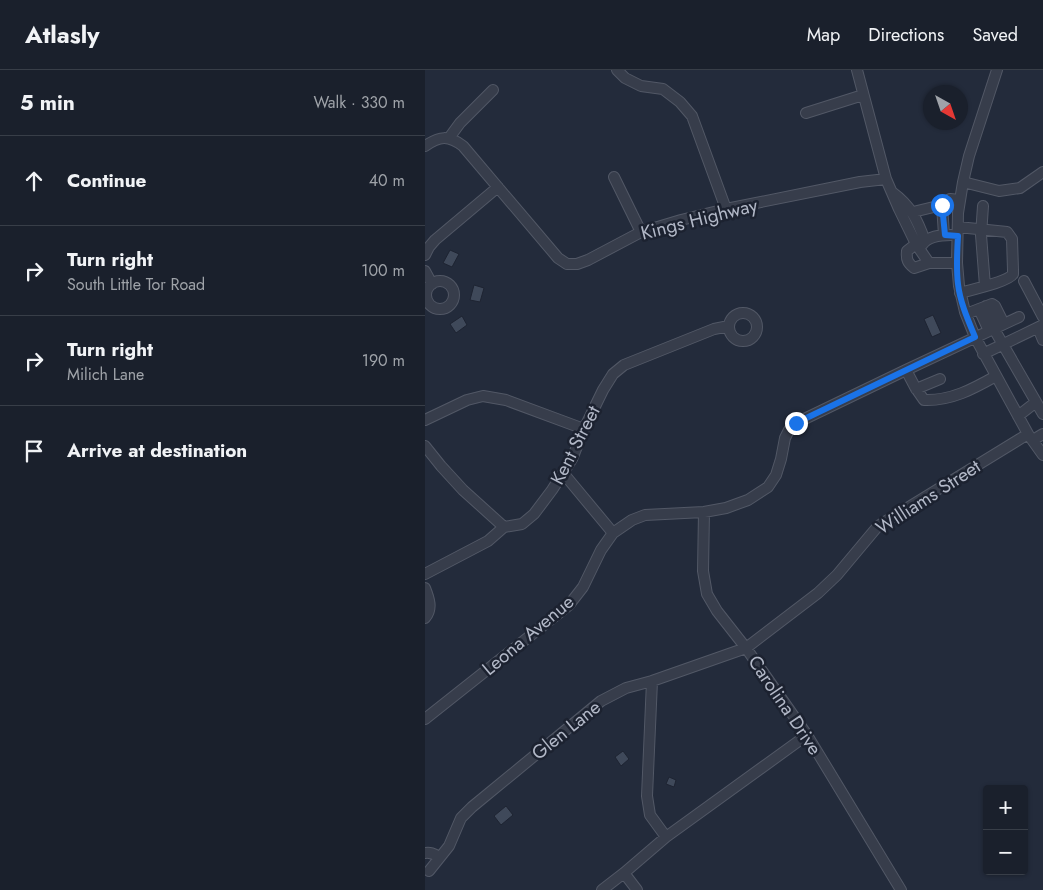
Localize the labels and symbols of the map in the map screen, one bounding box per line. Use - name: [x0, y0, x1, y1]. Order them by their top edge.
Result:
- north arrow: [923, 85, 968, 130]
- street label: Kings Highway: [638, 191, 761, 247]
- route start: [931, 194, 954, 217]
- street label: Kent Street: [544, 400, 607, 489]
- route end: [785, 412, 808, 435]
- street label: Williams Street: [870, 453, 986, 541]
- street label: Leona Avenue: [476, 588, 580, 682]
- street label: Carolina Drive: [742, 650, 828, 760]
- street label: Glen Lane: [526, 694, 607, 766]

